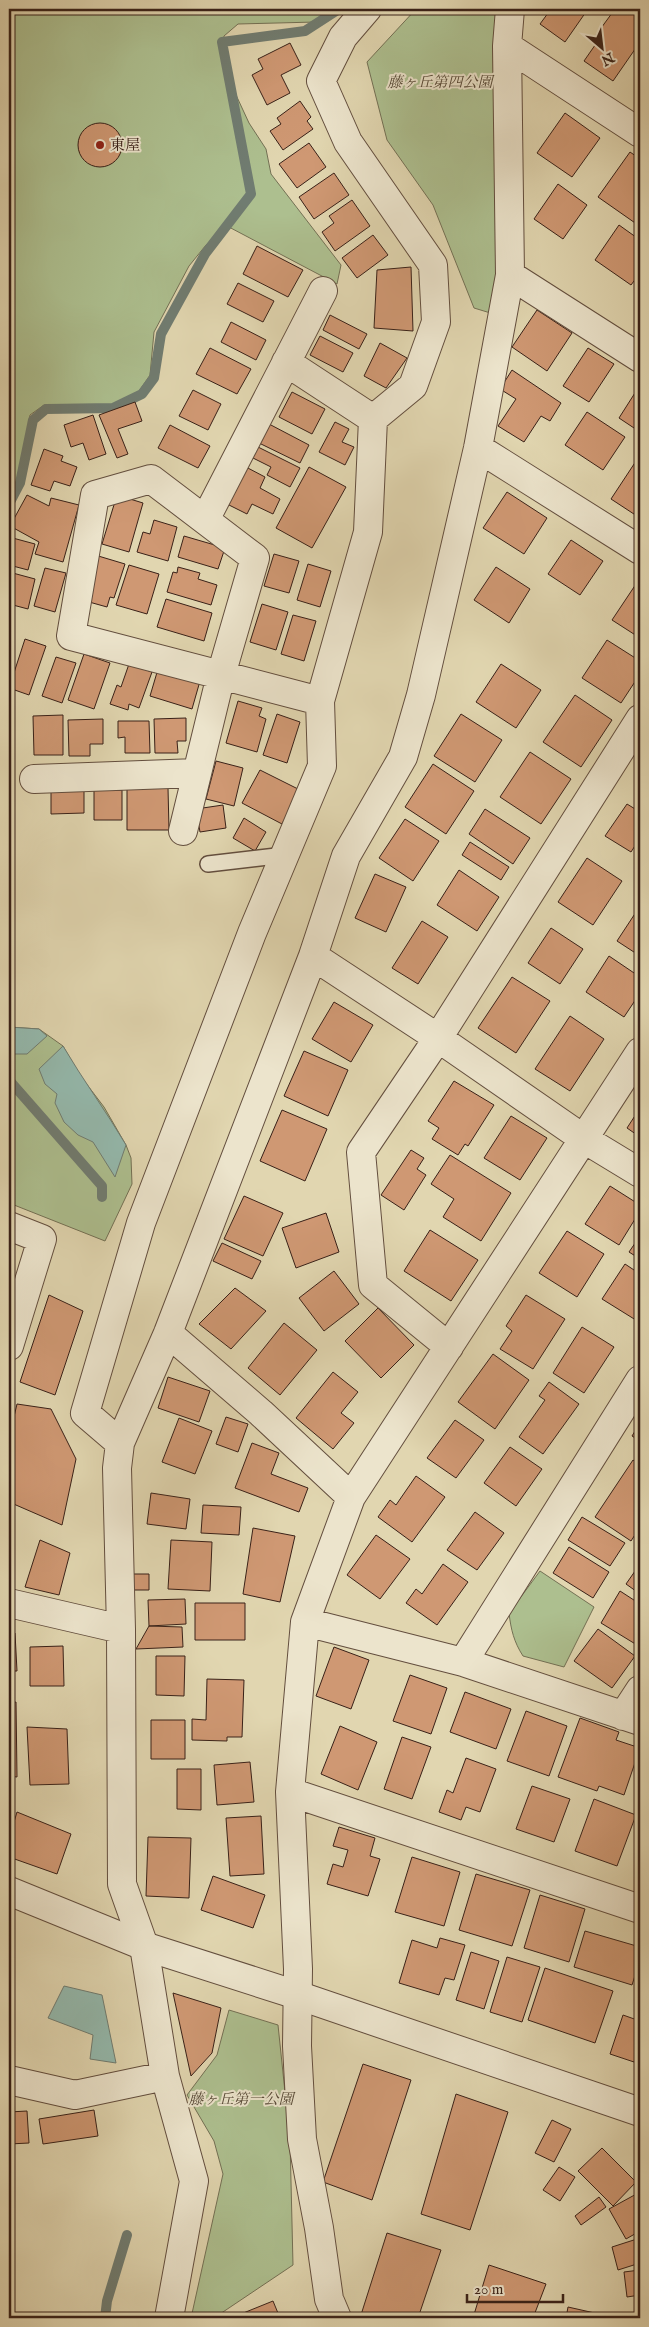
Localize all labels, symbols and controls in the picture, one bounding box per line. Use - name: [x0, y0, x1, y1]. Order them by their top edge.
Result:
- north arrow: [576, 22, 626, 72]
- text: N: [598, 47, 618, 69]
- park label: 藤ヶ丘第四公園: [387, 73, 495, 92]
- place label: 東屋: [110, 136, 140, 155]
- marker: 東屋: [94, 139, 106, 151]
- park label: 藤ヶ丘第一公園: [188, 2090, 296, 2109]
- scale bar: [467, 2272, 563, 2304]
- text: 20 m: [474, 2280, 504, 2299]

